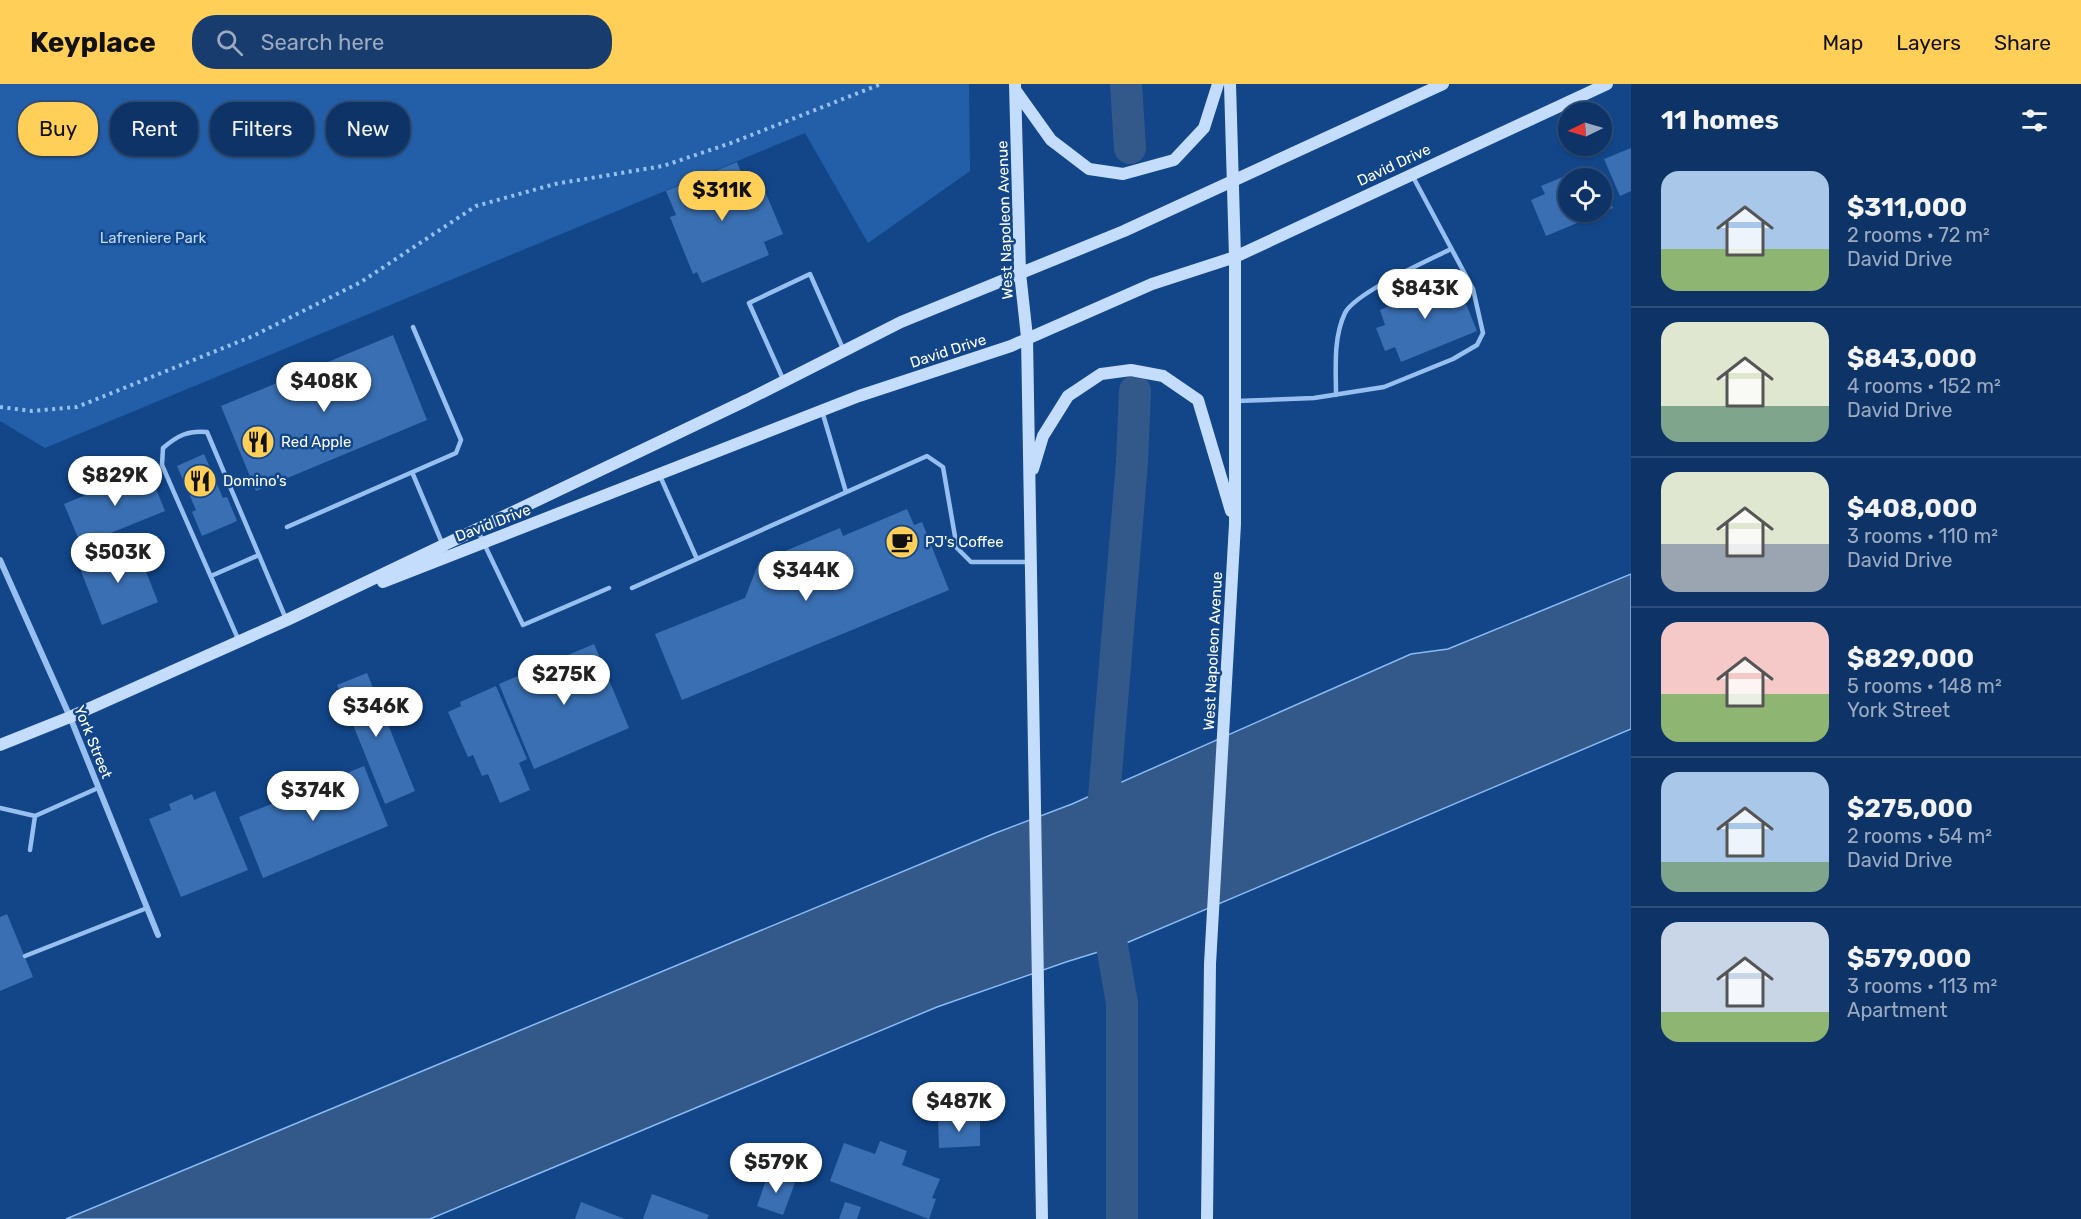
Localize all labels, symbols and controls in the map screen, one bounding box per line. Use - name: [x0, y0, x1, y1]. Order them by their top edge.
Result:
- search box: [192, 15, 612, 69]
- text: Keyplace: [30, 26, 156, 59]
- icon: search: [213, 26, 246, 59]
- text: Search here: [261, 29, 384, 56]
- text: Map: [1822, 30, 1863, 55]
- text: Layers: [1896, 30, 1961, 55]
- text: Share: [1994, 30, 2051, 55]
- chip: Buy: [18, 102, 98, 156]
- chip: Rent: [110, 102, 198, 156]
- chip: Filters: [210, 102, 314, 156]
- chip: New: [326, 102, 410, 156]
- north arrow: [1558, 102, 1612, 156]
- map controls: [1558, 102, 1612, 222]
- icon: filters: [2018, 104, 2051, 137]
- text: 11 homes: [1661, 105, 1779, 136]
- street label: West Napoleon Avenue: [993, 140, 1017, 300]
- street label: David Drive: [1354, 140, 1434, 190]
- button: locate: [1558, 168, 1612, 222]
- pin: $311K: [680, 171, 764, 222]
- text: $311K: [692, 178, 752, 202]
- text: $311,000: [1847, 192, 1967, 223]
- icon: home: [1709, 195, 1781, 267]
- text: 2 rooms · 72 m²: [1847, 223, 1990, 247]
- park label: Lafreniere Park: [100, 229, 206, 247]
- text: David Drive: [1847, 247, 1952, 271]
- pin: $843K: [1383, 269, 1467, 320]
- text: $843K: [1392, 276, 1459, 300]
- street label: David Drive: [908, 330, 988, 372]
- text: $843,000: [1847, 343, 1977, 374]
- icon: home: [1709, 346, 1781, 418]
- pin: $408K: [282, 362, 366, 413]
- text: $408K: [290, 369, 358, 393]
- text: 4 rooms · 152 m²: [1847, 374, 2001, 398]
- text: David Drive: [1847, 398, 1952, 422]
- restaurant icon: Red Apple: [240, 424, 276, 460]
- place label: Red Apple: [281, 433, 351, 451]
- pin: $829K: [73, 456, 157, 507]
- text: $829K: [82, 463, 148, 487]
- restaurant icon: Domino's: [182, 463, 218, 499]
- place label: Domino's: [223, 472, 287, 490]
- text: $408,000: [1847, 493, 1977, 524]
- icon: home: [1709, 496, 1781, 568]
- street label: David Drive: [453, 500, 533, 546]
- cafe icon: PJ's Coffee: [884, 524, 920, 560]
- text: 3 rooms · 110 m²: [1847, 524, 1998, 548]
- pin: $503K: [76, 533, 160, 584]
- place label: PJ's Coffee: [925, 533, 1004, 551]
- text: $503K: [85, 540, 151, 564]
- text: David Drive: [1847, 548, 1952, 572]
- pin: $344K: [764, 551, 848, 602]
- text: $344K: [772, 558, 840, 582]
- street label: West Napoleon Avenue: [1200, 571, 1226, 731]
- text: $829,000: [1847, 643, 1974, 674]
- icon: home: [1709, 646, 1781, 718]
- pin: $275K: [522, 655, 606, 706]
- text: $275K: [532, 662, 596, 686]
- text: 5 rooms · 148 m²: [1847, 674, 2002, 698]
- pin: $346K: [334, 687, 418, 738]
- text: $346K: [343, 694, 409, 718]
- text: York Street: [1847, 698, 1950, 722]
- street label: York Street: [70, 703, 116, 781]
- pin: $374K: [271, 771, 355, 822]
- text: $374K: [281, 778, 345, 802]
- text: $275,000: [1847, 793, 1973, 824]
- icon: home: [1709, 796, 1781, 868]
- text: 2 rooms · 54 m²: [1847, 824, 1992, 848]
- text: David Drive: [1847, 848, 1952, 872]
- text: $579,000: [1847, 943, 1971, 974]
- icon: home: [1709, 946, 1781, 1018]
- text: 3 rooms · 113 m²: [1847, 974, 1997, 998]
- text: Apartment: [1847, 998, 1948, 1022]
- pin: $487K: [917, 1082, 1001, 1133]
- text: $487K: [926, 1089, 992, 1113]
- pin: $579K: [734, 1143, 818, 1194]
- text: $579K: [744, 1150, 808, 1174]

